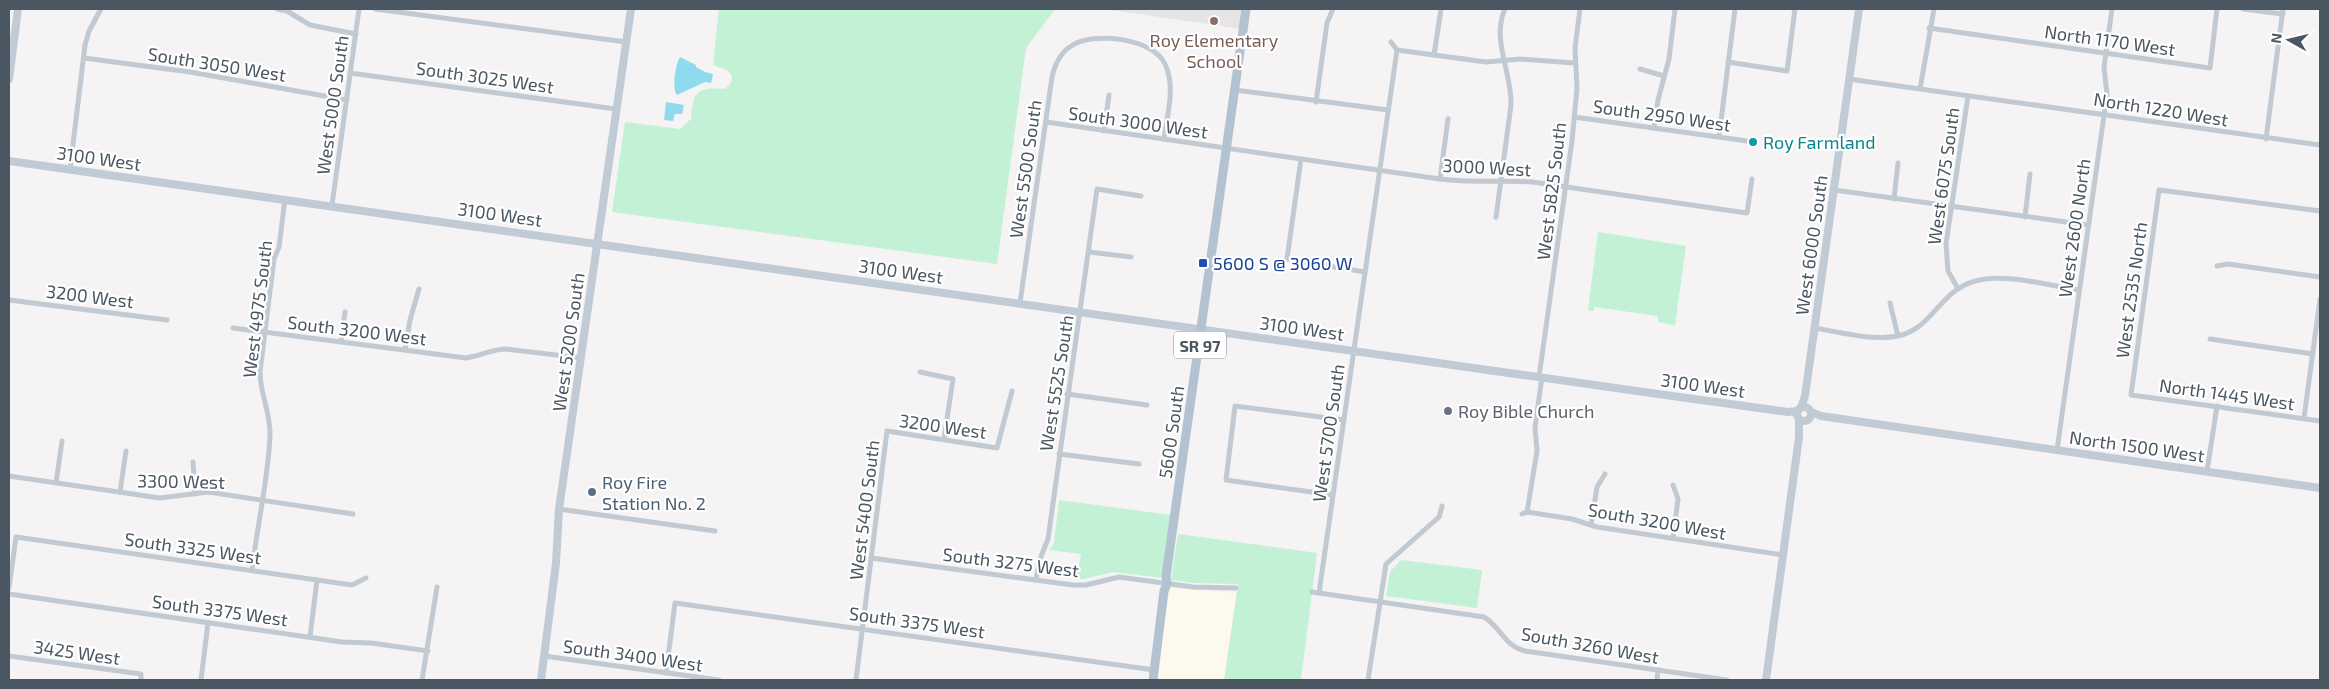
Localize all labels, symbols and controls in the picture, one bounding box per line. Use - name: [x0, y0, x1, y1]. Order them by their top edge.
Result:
- marker: Roy Elementary School: [1208, 15, 1220, 27]
- north arrow: [2264, 15, 2314, 65]
- street label: North 1170 West: [2043, 20, 2177, 60]
- place label: Roy Elementary School: [1150, 29, 1279, 72]
- text: N: [2267, 32, 2285, 44]
- street label: West 5000 South: [311, 34, 353, 176]
- street label: South 3050 West: [146, 42, 288, 86]
- street label: South 3025 West: [415, 56, 555, 98]
- street label: North 1220 West: [2092, 88, 2230, 131]
- street label: South 2950 West: [1592, 94, 1733, 136]
- street label: West 5500 South: [1004, 98, 1046, 240]
- street label: South 3000 West: [1067, 101, 1209, 143]
- street label: West 6075 South: [1922, 106, 1964, 246]
- street label: West 5825 South: [1532, 121, 1570, 261]
- place label: Roy Farmland: [1763, 131, 1875, 153]
- marker: Roy Farmland: [1747, 136, 1759, 148]
- street label: 3100 West: [55, 141, 143, 175]
- street label: 3000 West: [1442, 154, 1532, 180]
- street label: West 2600 North: [2053, 157, 2095, 299]
- street label: West 6000 South: [1790, 174, 1832, 316]
- street label: 3100 West: [456, 197, 544, 231]
- street label: West 2535 North: [2111, 220, 2151, 360]
- street label: West 4975 South: [238, 239, 276, 379]
- place label: 5600 S @ 3060 W: [1213, 252, 1353, 274]
- street label: 3100 West: [857, 254, 945, 288]
- marker: 5600 S @ 3060 W: [1197, 257, 1209, 269]
- street label: West 5200 South: [547, 271, 589, 413]
- street label: 3200 West: [45, 280, 135, 312]
- street label: South 3200 West: [286, 311, 428, 349]
- street label: 3100 West: [1258, 311, 1346, 345]
- street label: West 5525 South: [1034, 313, 1078, 453]
- road number: SR 97: [1174, 332, 1226, 358]
- street label: West 5700 South: [1307, 363, 1349, 503]
- street label: 3100 West: [1659, 368, 1747, 402]
- street label: North 1445 West: [2158, 374, 2296, 414]
- street label: 5600 South: [1154, 384, 1188, 480]
- place label: Roy Bible Church: [1458, 400, 1594, 422]
- marker: Roy Bible Church: [1442, 405, 1454, 417]
- street label: 3200 West: [898, 409, 988, 443]
- street label: North 1500 West: [2068, 426, 2206, 466]
- street label: West 5400 South: [845, 439, 883, 581]
- street label: 3300 West: [137, 469, 225, 493]
- place label: Roy Fire Station No. 2: [602, 471, 706, 514]
- marker: Roy Fire Station No. 2: [586, 486, 598, 498]
- street label: South 3200 West: [1586, 498, 1728, 544]
- street label: South 3325 West: [123, 528, 263, 569]
- street label: South 3275 West: [942, 543, 1081, 581]
- street label: South 3375 West: [151, 590, 289, 630]
- street label: South 3375 West: [848, 602, 986, 642]
- street label: South 3260 West: [1519, 622, 1661, 668]
- street label: South 3400 West: [562, 634, 704, 676]
- street label: 3425 West: [32, 635, 122, 669]

